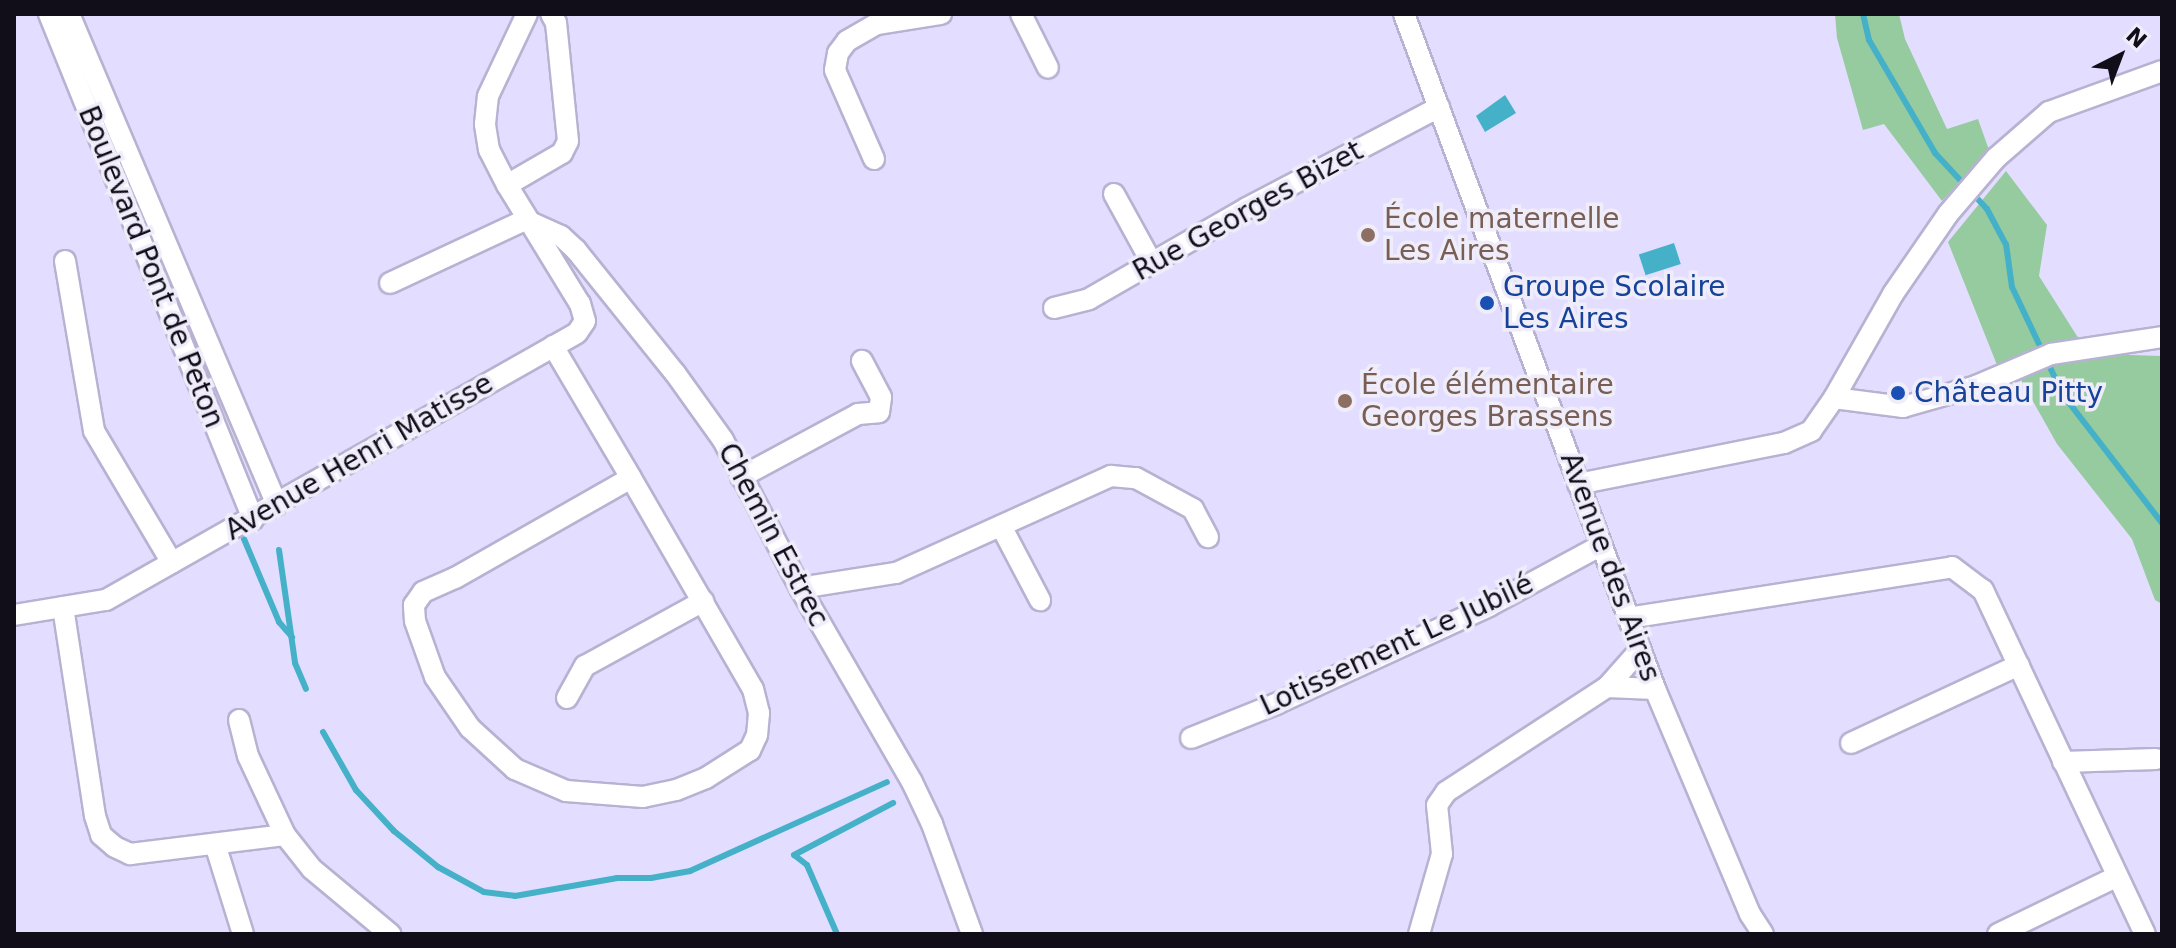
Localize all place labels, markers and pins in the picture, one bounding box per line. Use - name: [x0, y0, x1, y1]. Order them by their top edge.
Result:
- place label: École maternelle Les Aires: [1384, 202, 1620, 268]
- marker: École maternelle Les Aires: [1359, 226, 1377, 244]
- place label: Groupe Scolaire Les Aires: [1503, 270, 1726, 336]
- marker: Groupe Scolaire Les Aires: [1478, 294, 1496, 312]
- place label: École élémentaire Georges Brassens: [1361, 368, 1614, 434]
- place label: Château Pitty: [1914, 376, 2103, 410]
- marker: Château Pitty: [1889, 384, 1907, 402]
- marker: École élémentaire Georges Brassens: [1336, 392, 1354, 410]

